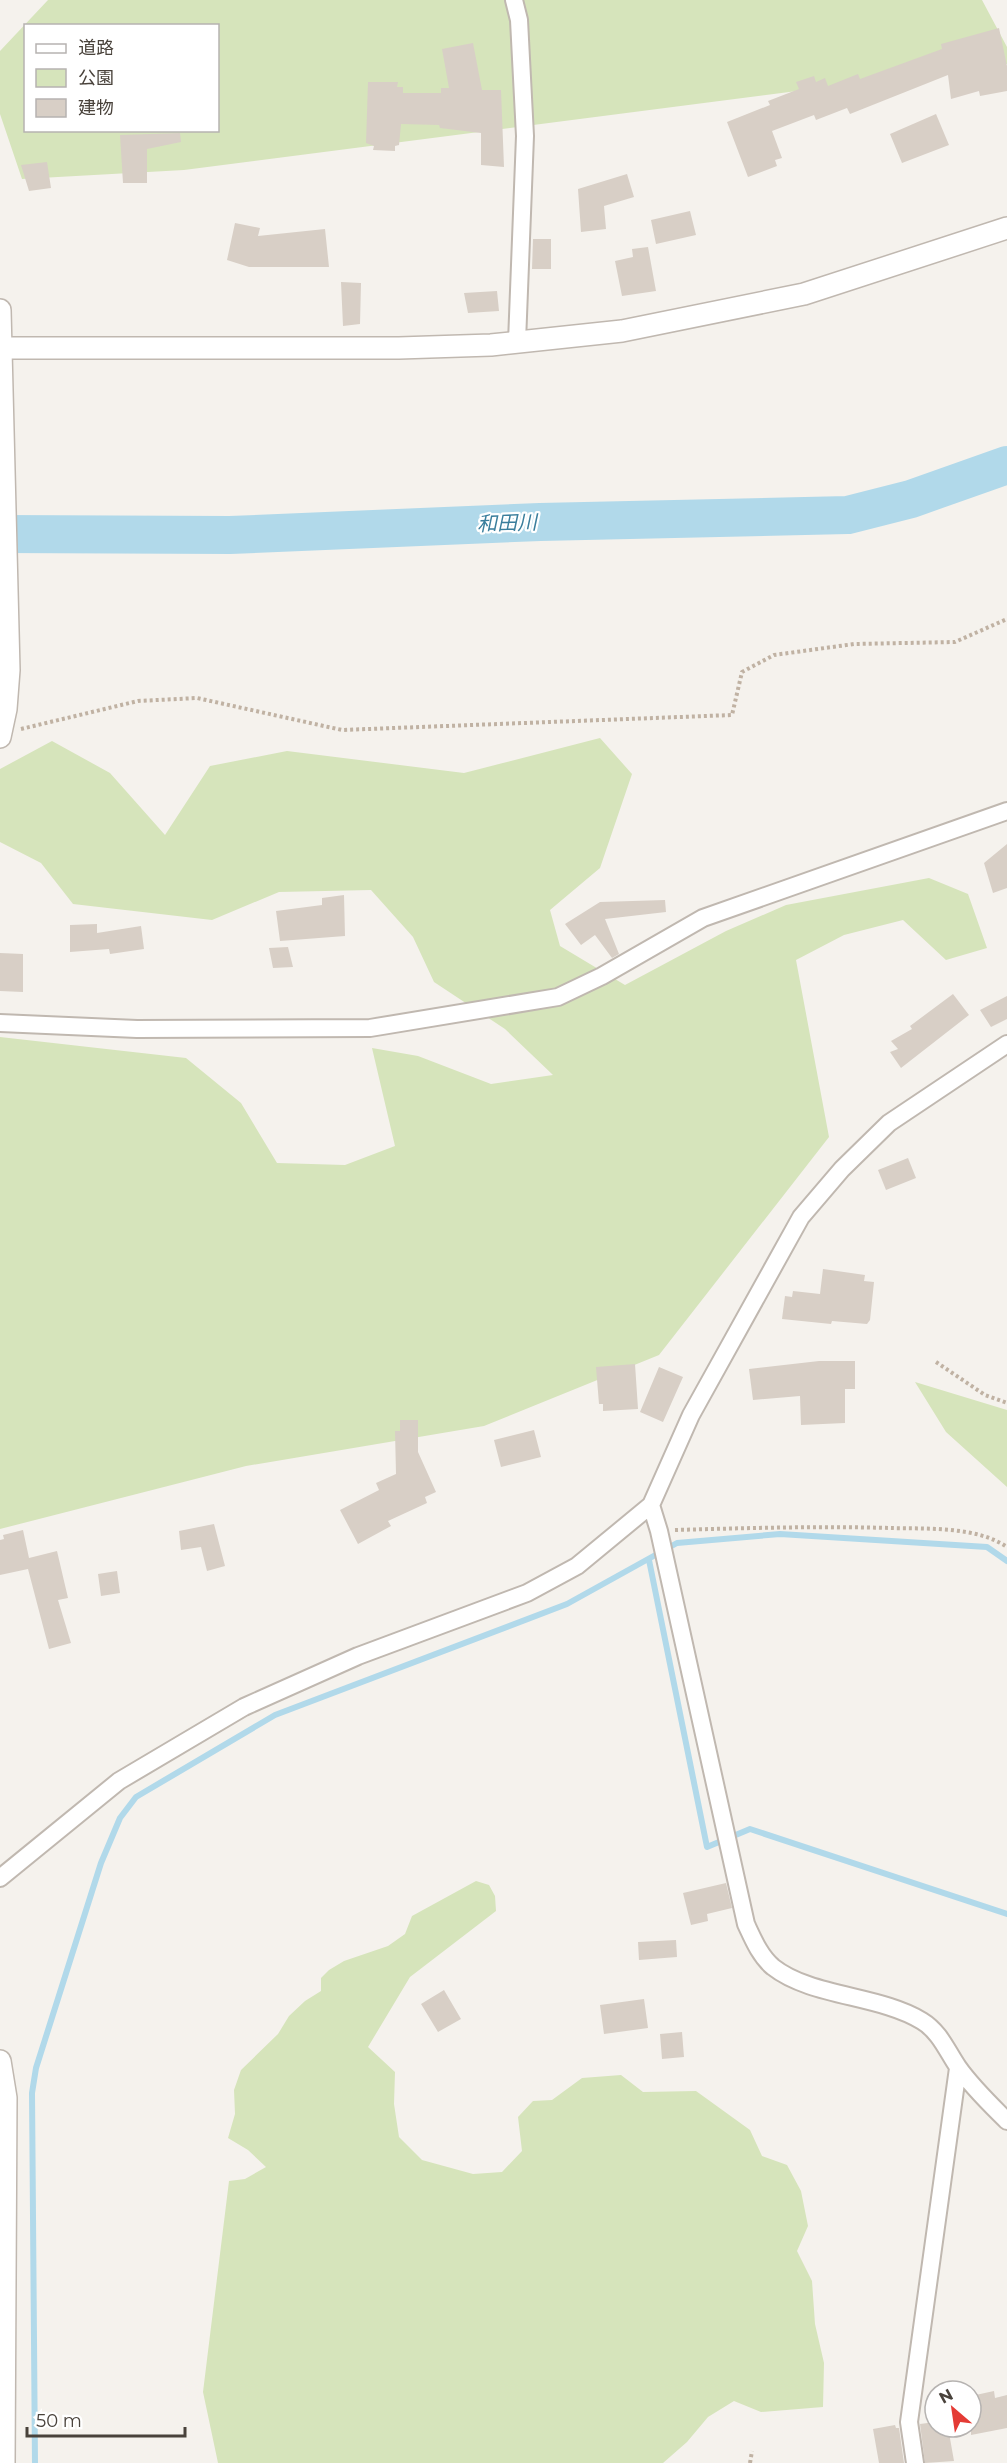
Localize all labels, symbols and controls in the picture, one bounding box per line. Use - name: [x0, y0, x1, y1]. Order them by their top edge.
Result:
- legend: [24, 24, 219, 132]
- text: 道路: [78, 37, 114, 59]
- text: 公園: [78, 67, 114, 89]
- text: 建物: [78, 97, 114, 119]
- water label: 和田川: [477, 510, 539, 536]
- north arrow: [923, 2379, 983, 2439]
- text: N: [936, 2385, 956, 2408]
- scale bar: [27, 2400, 184, 2438]
- text: 50 m: [36, 2410, 82, 2432]

